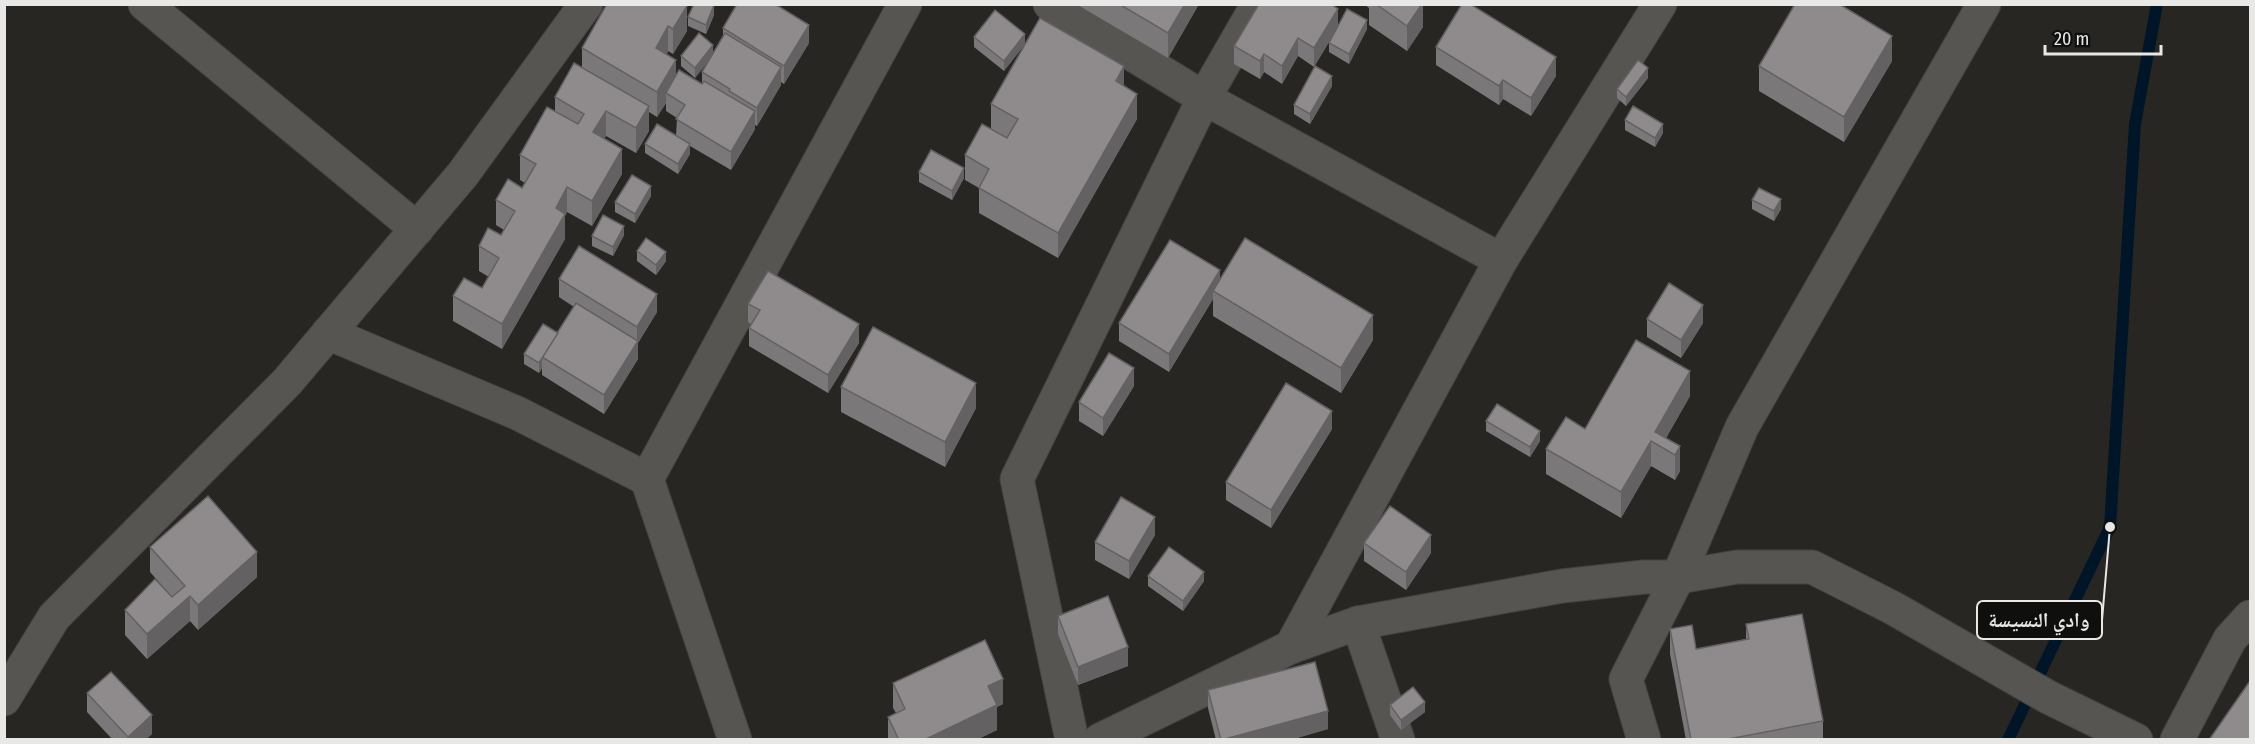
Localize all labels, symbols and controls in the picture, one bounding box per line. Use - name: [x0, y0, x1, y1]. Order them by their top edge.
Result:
- scale bar: [2045, 18, 2160, 56]
- text: 20 m: [2054, 28, 2089, 50]
- callout: وادي النسيسة: [1977, 601, 2102, 639]
- text: وادي النسيسة: [1988, 608, 2090, 636]

